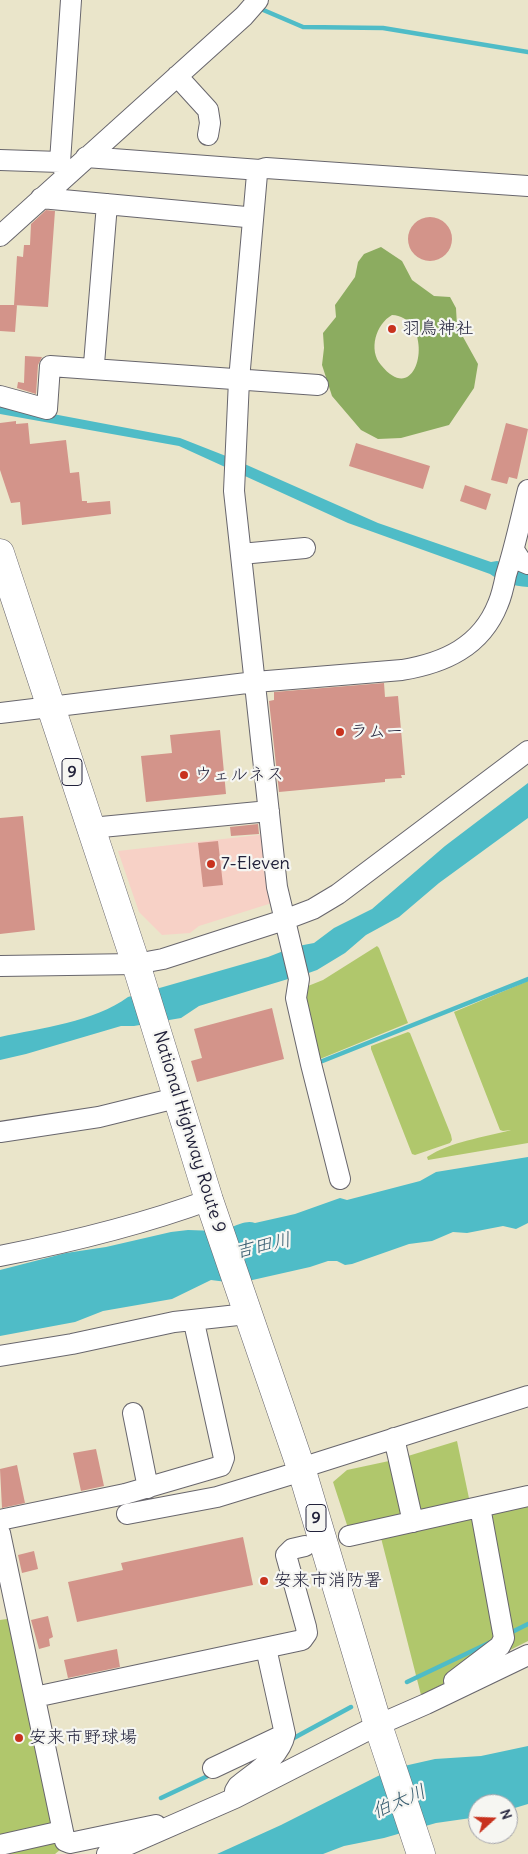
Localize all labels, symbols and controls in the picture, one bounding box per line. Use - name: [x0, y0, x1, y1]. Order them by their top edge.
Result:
- place label: 羽鳥神社: [402, 318, 474, 340]
- marker: 羽鳥神社: [386, 323, 398, 335]
- place label: ラムー: [350, 721, 403, 743]
- marker: ラムー: [334, 726, 346, 738]
- road number: 9: [62, 759, 82, 786]
- place label: ウェルネス: [194, 764, 284, 786]
- marker: ウェルネス: [178, 769, 190, 781]
- place label: 7-Eleven: [221, 853, 290, 875]
- marker: 7-Eleven: [205, 858, 217, 870]
- street label: National Highway Route 9: [148, 1028, 230, 1236]
- water label: 吉田川: [233, 1228, 293, 1264]
- road number: 9: [306, 1505, 326, 1532]
- place label: 安来市消防署: [274, 1570, 382, 1592]
- marker: 安来市消防署: [258, 1575, 270, 1587]
- place label: 安来市野球場: [29, 1727, 137, 1749]
- marker: 安来市野球場: [13, 1732, 25, 1744]
- water label: 伯太川: [368, 1780, 430, 1824]
- north arrow: [468, 1794, 518, 1844]
- text: N: [496, 1807, 516, 1822]

